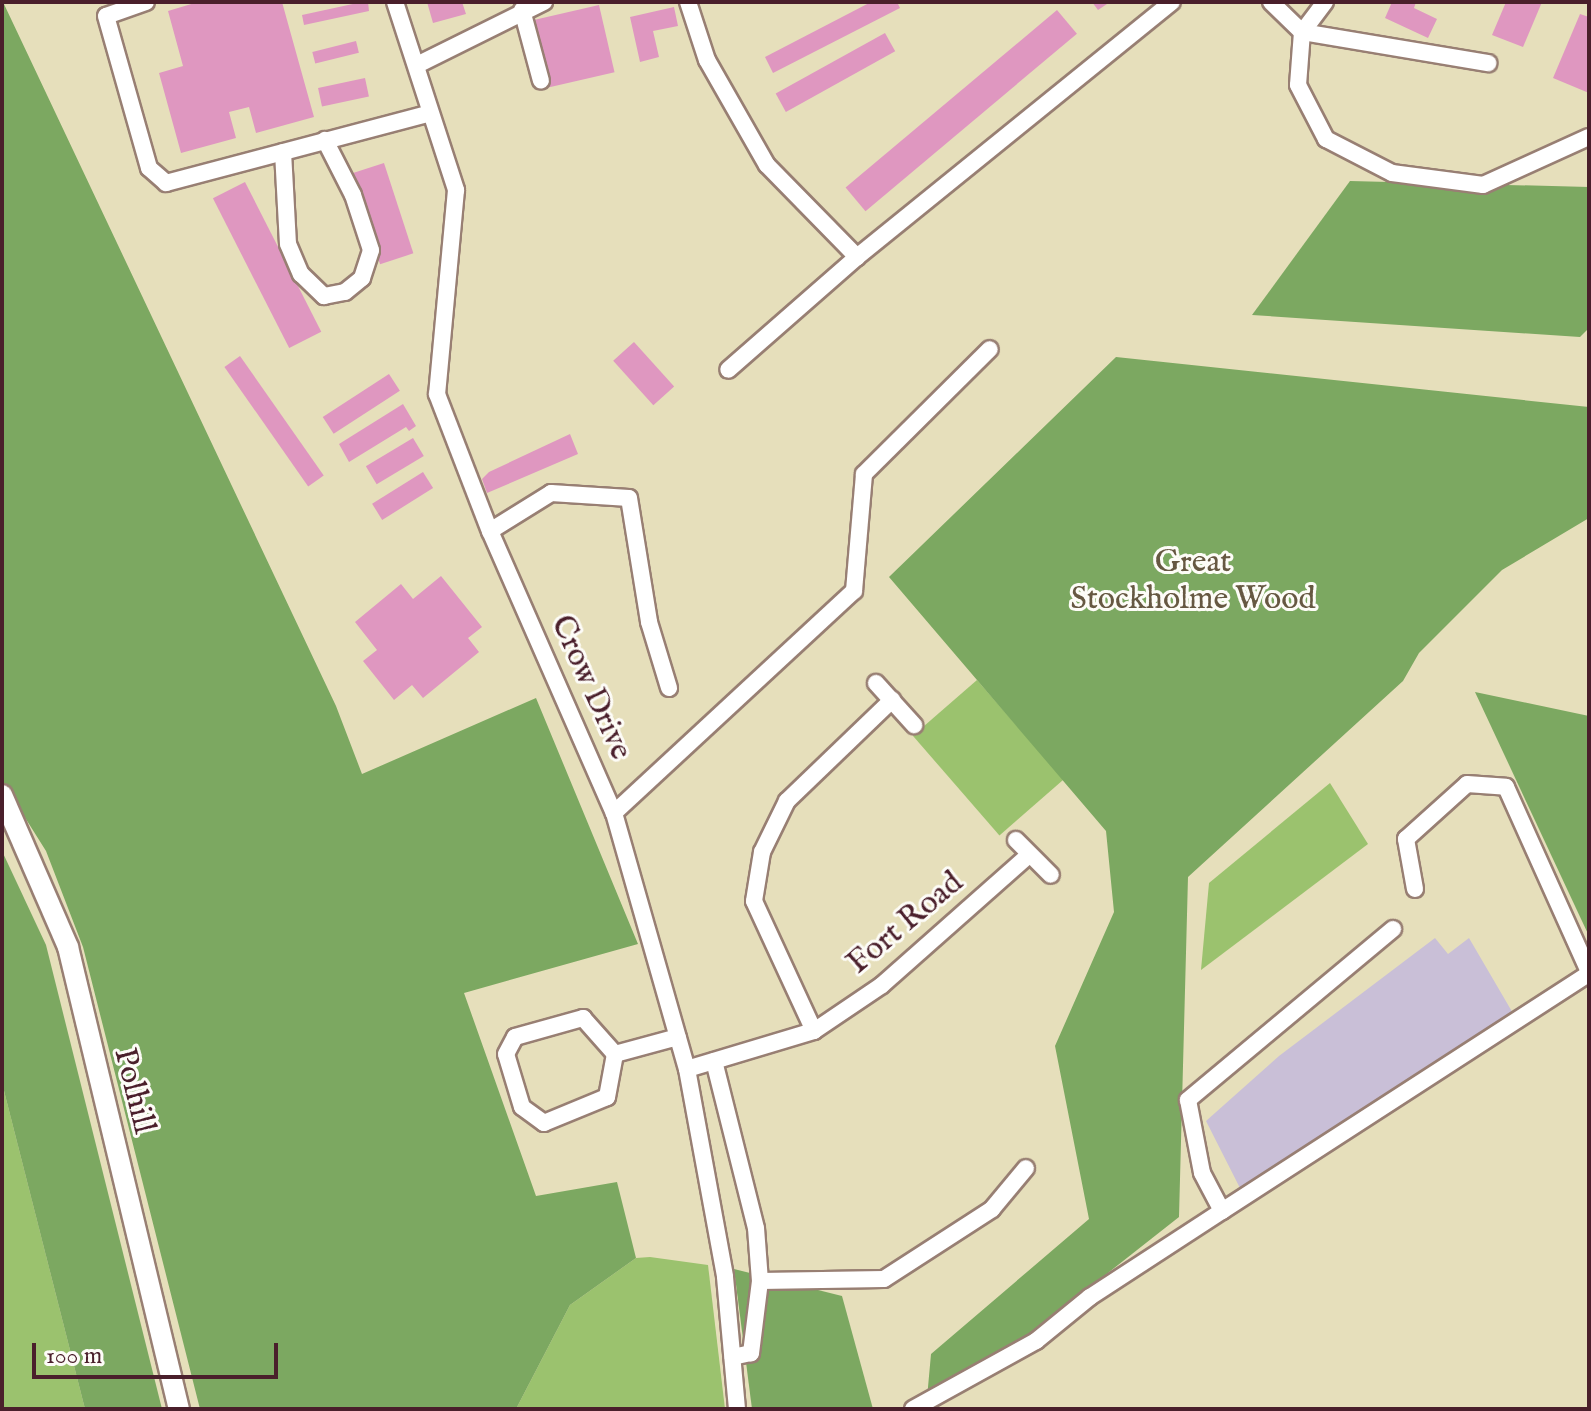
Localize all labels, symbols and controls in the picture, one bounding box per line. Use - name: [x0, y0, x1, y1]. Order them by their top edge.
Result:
- park label: Great Stockholme Wood: [1071, 545, 1315, 620]
- street label: Crow Drive: [541, 610, 639, 766]
- street label: Fort Road: [840, 865, 972, 983]
- street label: Polhill: [104, 1044, 162, 1138]
- scale bar: [36, 1327, 282, 1377]
- text: 100 m: [46, 1341, 102, 1372]

